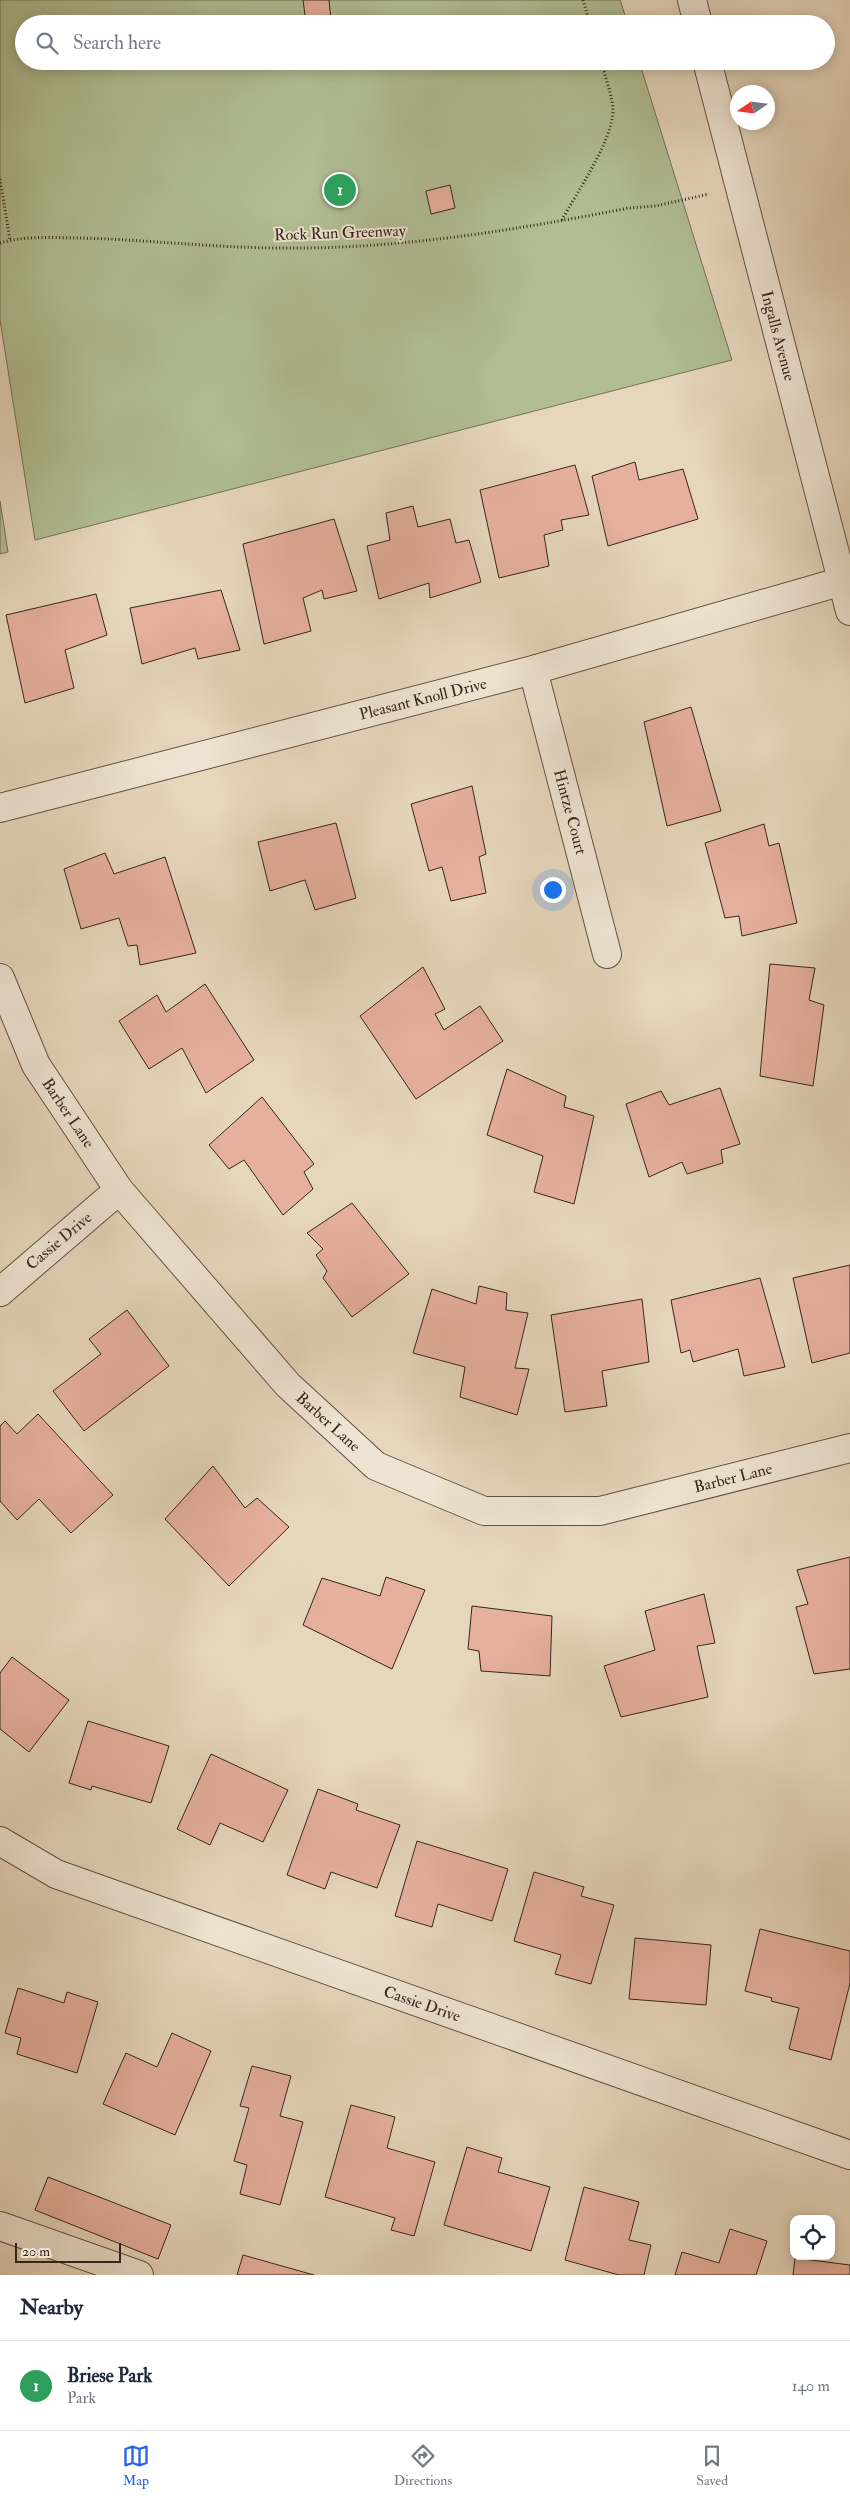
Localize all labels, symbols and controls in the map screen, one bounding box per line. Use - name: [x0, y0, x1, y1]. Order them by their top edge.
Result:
- search box: [15, 15, 835, 70]
- icon: search: [33, 29, 61, 57]
- text: Search here: [73, 31, 161, 55]
- north arrow: [730, 85, 775, 130]
- pin: 1: [324, 171, 356, 209]
- street label: Rock Run Greenway: [274, 221, 407, 245]
- street label: Ingalls Avenue: [756, 289, 800, 384]
- street label: Pleasant Knoll Drive: [357, 673, 489, 725]
- street label: Hintze Court: [549, 767, 591, 857]
- your location: [540, 877, 566, 903]
- street label: Barber Lane: [37, 1074, 99, 1152]
- street label: Cassie Drive: [22, 1207, 96, 1274]
- street label: Barber Lane: [292, 1388, 365, 1456]
- street label: Barber Lane: [692, 1459, 775, 1497]
- street label: Cassie Drive: [381, 1982, 463, 2027]
- map controls: [790, 2215, 835, 2260]
- button: locate: [790, 2215, 835, 2260]
- scale bar: [15, 2240, 121, 2263]
- text: 20 m: [22, 2243, 50, 2260]
- text: Nearby: [20, 2294, 83, 2321]
- text: Briese Park: [67, 2364, 152, 2388]
- text: 1: [33, 2376, 39, 2396]
- text: 140 m: [792, 2376, 830, 2396]
- text: Park: [67, 2388, 96, 2408]
- tab: Map: [122, 2442, 150, 2489]
- tab: Directions: [394, 2442, 452, 2489]
- tab: Saved: [696, 2442, 728, 2489]

